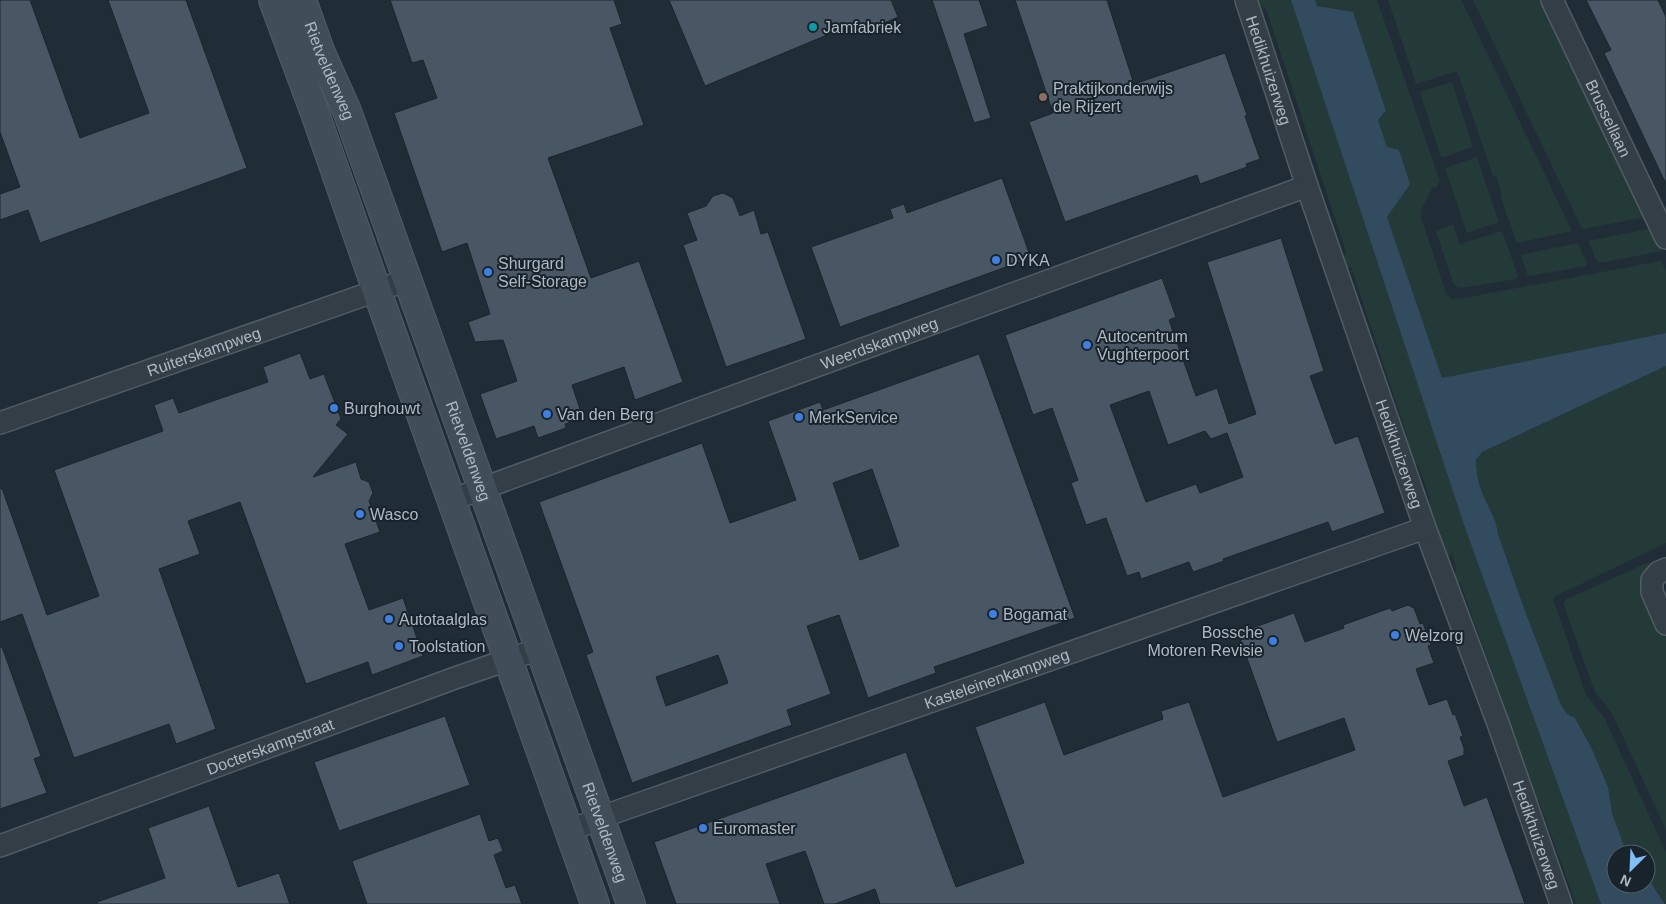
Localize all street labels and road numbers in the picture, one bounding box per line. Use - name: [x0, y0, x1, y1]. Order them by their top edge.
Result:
- street label: Hedikhuizerweg: [1243, 14, 1295, 127]
- street label: Rietveldenweg: [302, 19, 358, 122]
- street label: Brussellaan: [1583, 77, 1634, 160]
- street label: Weerdskampweg: [818, 314, 940, 372]
- street label: Ruiterskampweg: [145, 324, 263, 379]
- street label: Hedikhuizerweg: [1373, 397, 1426, 510]
- street label: Rietveldenweg: [443, 399, 494, 503]
- street label: Kasteleinenkampweg: [922, 645, 1071, 712]
- street label: Docterskampstraat: [204, 715, 337, 777]
- street label: Hedikhuizerweg: [1510, 778, 1564, 891]
- street label: Rietveldenweg: [580, 780, 631, 885]

